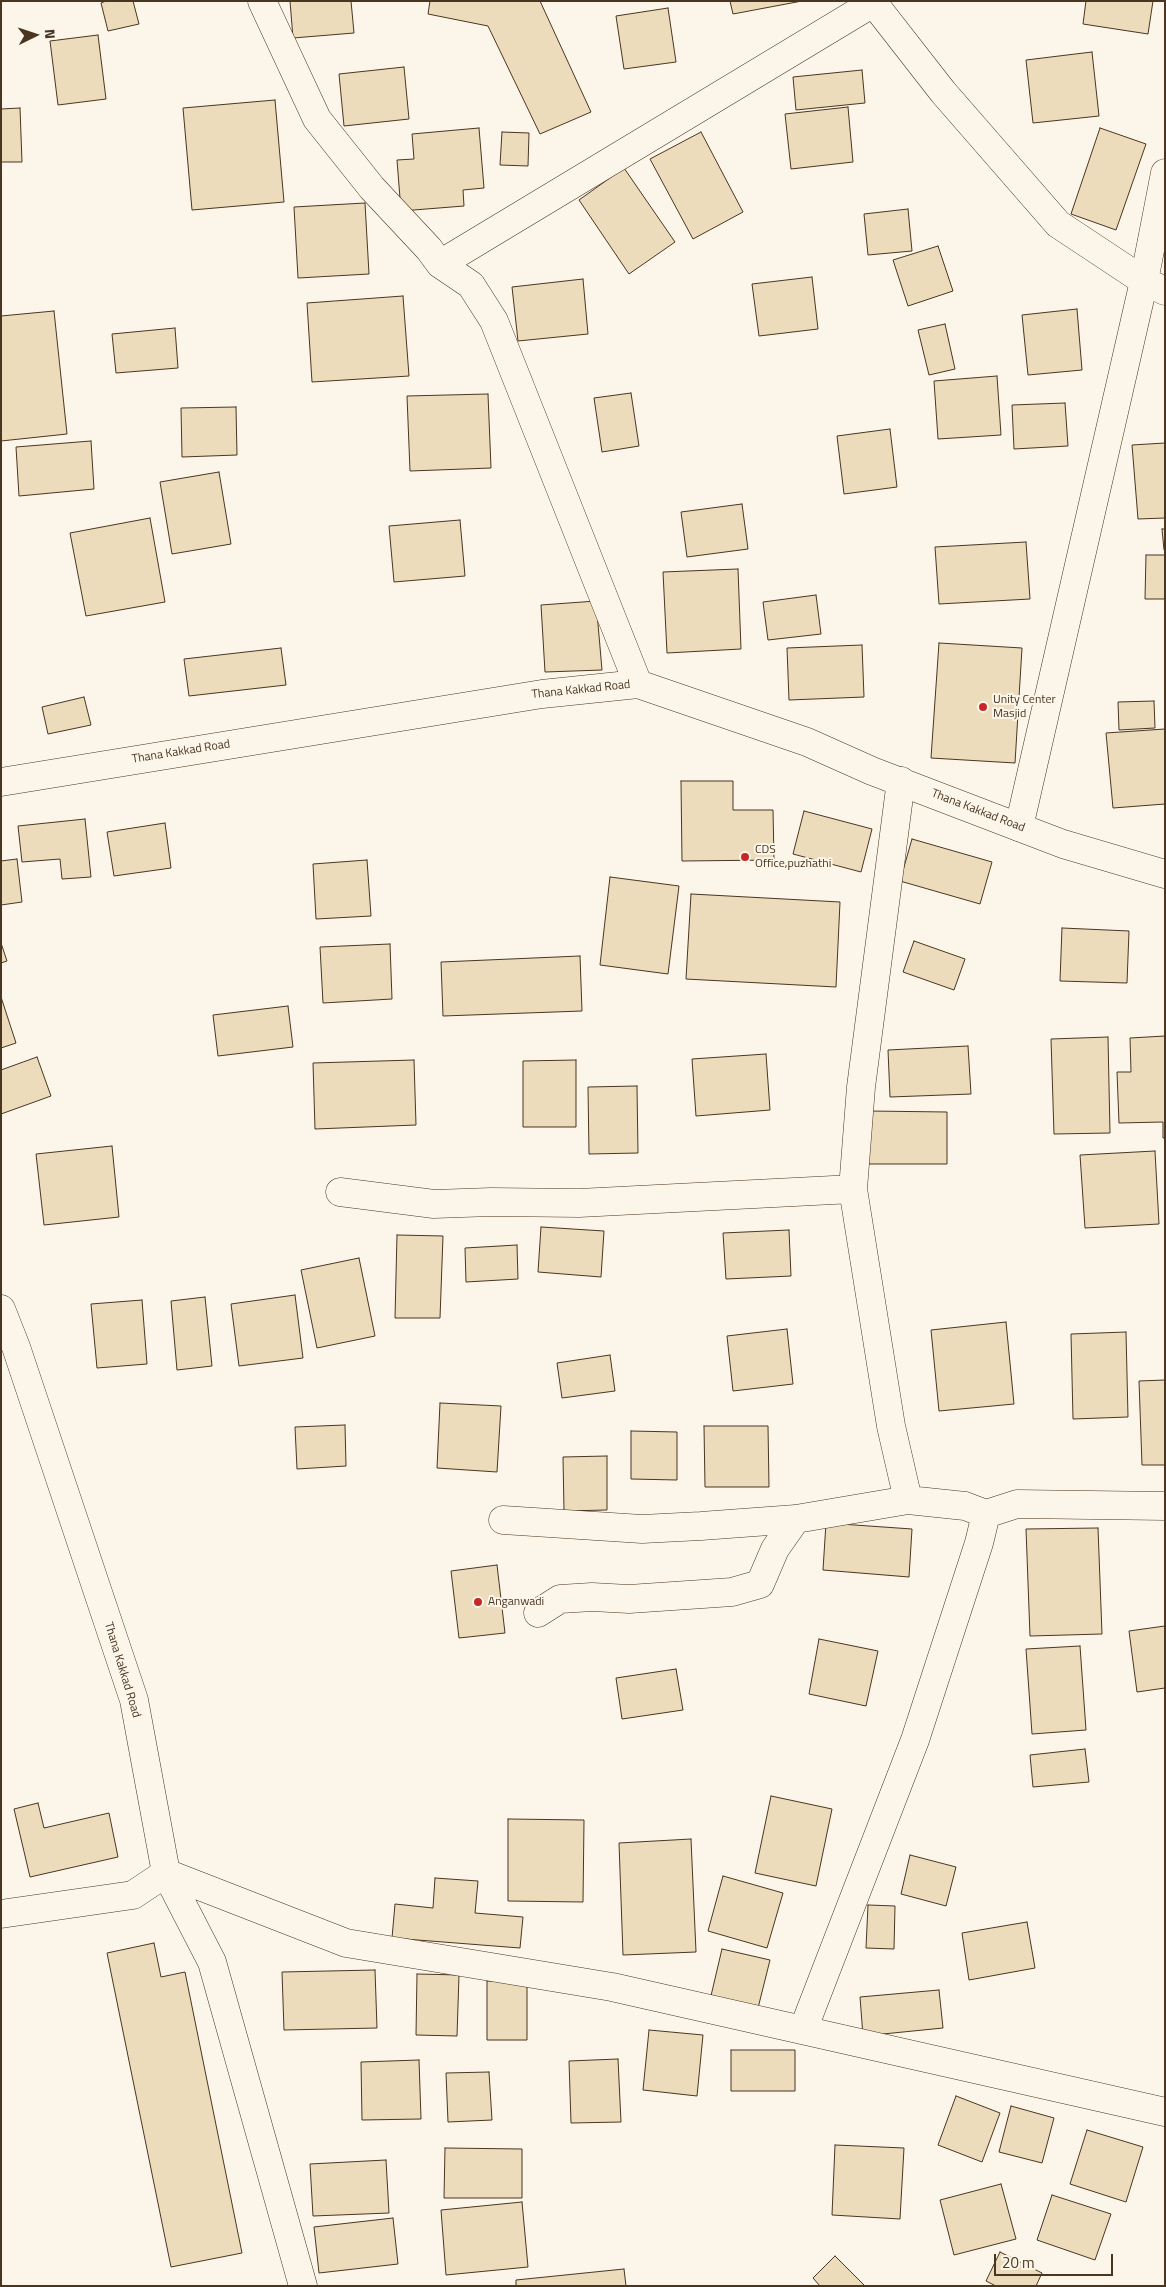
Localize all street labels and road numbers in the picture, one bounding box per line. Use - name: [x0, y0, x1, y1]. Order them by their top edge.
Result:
- street label: Thana Kakkad Road: [531, 678, 631, 702]
- street label: Thana Kakkad Road: [131, 737, 231, 767]
- street label: Thana Kakkad Road: [929, 787, 1027, 835]
- street label: Thana Kakkad Road: [101, 1620, 143, 1720]

